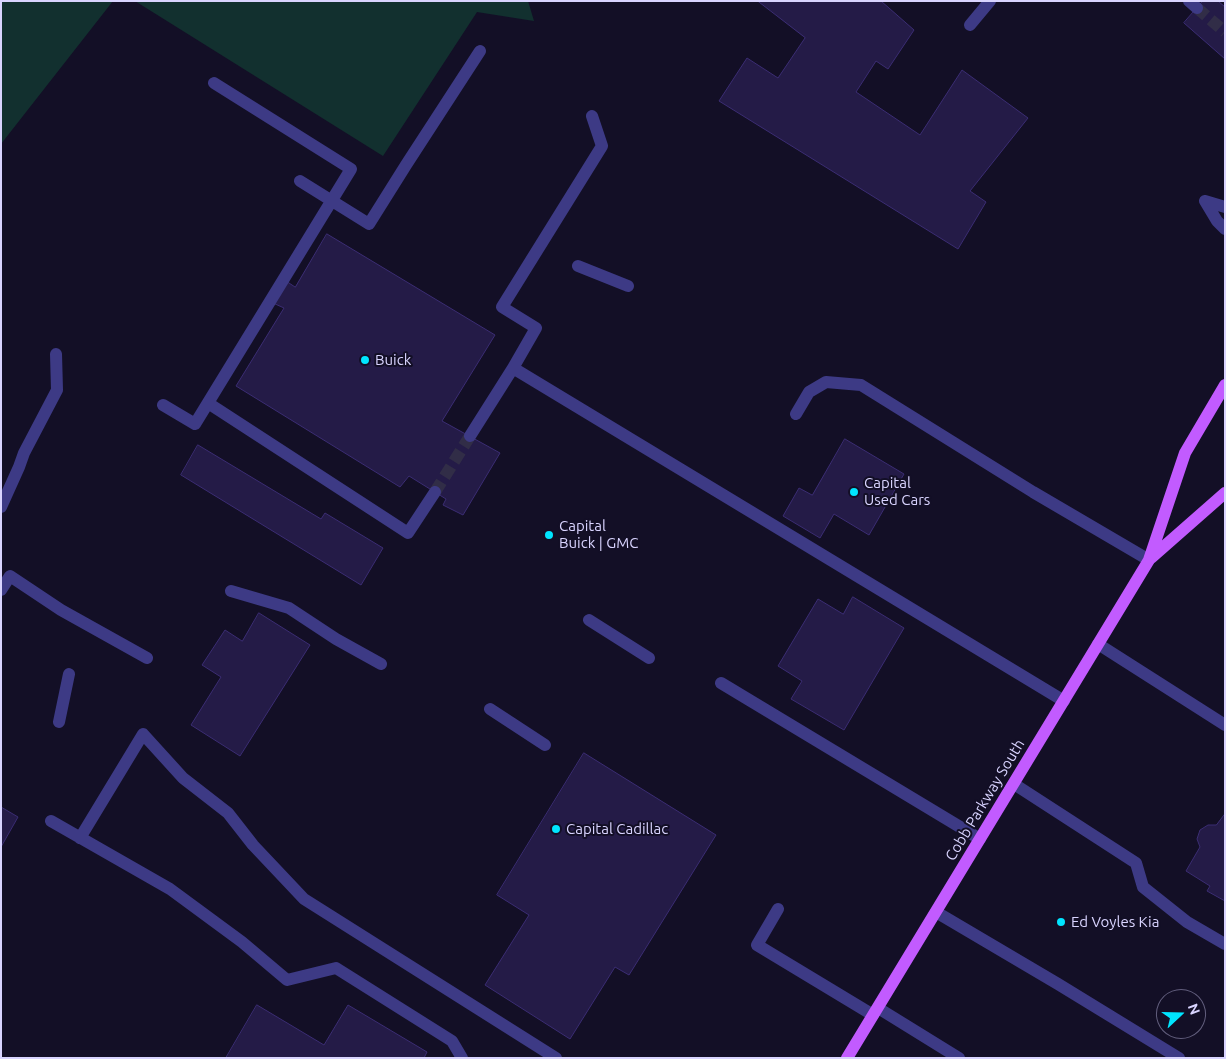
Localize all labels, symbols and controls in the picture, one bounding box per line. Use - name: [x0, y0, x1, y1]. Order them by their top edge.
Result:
- place label: Buick: [375, 351, 411, 369]
- marker: Buick: [359, 354, 371, 366]
- place label: Capital Used Cars: [864, 474, 930, 509]
- marker: Capital Used Cars: [848, 486, 860, 498]
- place label: Capital Buick | GMC: [559, 517, 638, 552]
- marker: Capital Buick | GMC: [543, 529, 555, 541]
- street label: Cobb Parkway South: [942, 736, 1028, 864]
- place label: Capital Cadillac: [566, 820, 668, 838]
- marker: Capital Cadillac: [550, 823, 562, 835]
- place label: Ed Voyles Kia: [1071, 913, 1159, 931]
- marker: Ed Voyles Kia: [1055, 916, 1067, 928]
- north arrow: [1156, 989, 1206, 1039]
- text: N: [1185, 1001, 1203, 1017]

